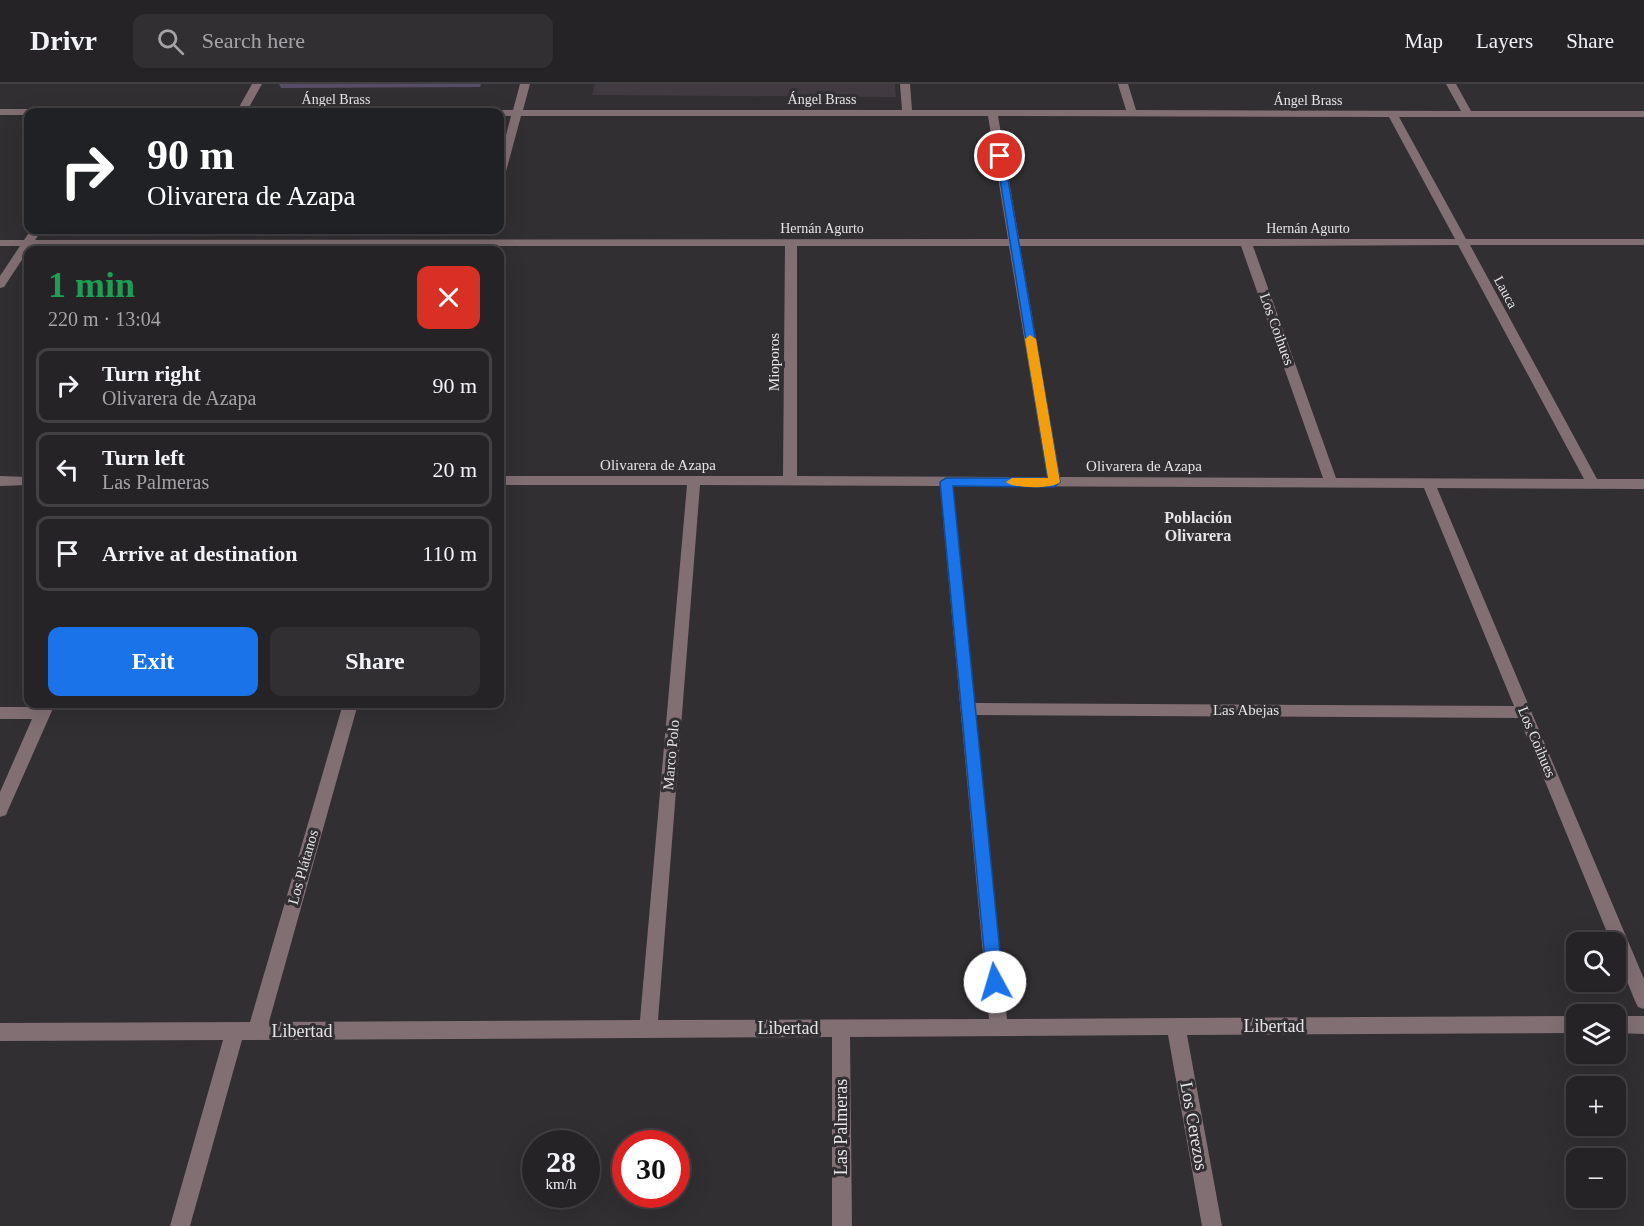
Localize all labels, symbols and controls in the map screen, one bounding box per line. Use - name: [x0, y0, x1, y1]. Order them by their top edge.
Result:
- search box: [133, 14, 553, 68]
- text: Drivr: [30, 25, 97, 56]
- icon: search: [154, 25, 187, 58]
- text: Search here: [202, 28, 305, 53]
- text: Map: [1405, 29, 1443, 53]
- text: Layers: [1476, 29, 1533, 53]
- text: Share: [1566, 29, 1614, 53]
- street label: Ángel Brass: [302, 91, 370, 107]
- street label: Ángel Brass: [788, 91, 856, 107]
- street label: Ángel Brass: [1274, 92, 1342, 108]
- pin: [974, 130, 1025, 181]
- icon: right: [48, 132, 126, 210]
- text: 90 m: [147, 132, 235, 178]
- icon: arrive: [983, 139, 1016, 172]
- text: Olivarera de Azapa: [147, 181, 355, 211]
- street label: Hernán Agurto: [780, 221, 864, 236]
- street label: Hernán Agurto: [1266, 221, 1350, 236]
- text: 1 min: [48, 265, 135, 305]
- button: close: [417, 266, 480, 329]
- street label: Lauca: [1491, 274, 1521, 312]
- street label: Los Coihues: [1257, 291, 1297, 367]
- text: 220 m · 13:04: [48, 308, 161, 330]
- street label: Mioporos: [766, 333, 782, 391]
- text: Turn right: [102, 361, 201, 386]
- icon: right: [51, 369, 84, 402]
- text: 90 m: [432, 373, 477, 398]
- text: Olivarera de Azapa: [102, 387, 256, 409]
- text: Turn left: [102, 445, 185, 470]
- icon: left: [51, 453, 84, 486]
- text: 20 m: [432, 457, 477, 482]
- street label: Olivarera de Azapa: [600, 457, 716, 473]
- street label: Olivarera de Azapa: [1086, 458, 1202, 474]
- text: Las Palmeras: [102, 471, 209, 493]
- district label: Población Olivarera: [1164, 509, 1232, 544]
- icon: arrive: [51, 537, 84, 570]
- text: Arrive at destination: [102, 541, 298, 566]
- text: 110 m: [422, 541, 477, 566]
- button: Exit: [48, 627, 258, 696]
- button: Share: [270, 627, 480, 696]
- street label: Las Abejas: [1213, 702, 1279, 718]
- street label: Los Coihues: [1515, 704, 1559, 780]
- street label: Marco Polo: [660, 719, 682, 791]
- street label: Los Plátanos: [285, 828, 321, 906]
- map controls: [1566, 932, 1626, 1208]
- button: search: [1566, 932, 1626, 992]
- position arrow: [963, 950, 1027, 1014]
- button: layers: [1566, 1004, 1626, 1064]
- street label: Libertad: [1244, 1016, 1304, 1036]
- street label: Libertad: [758, 1018, 818, 1038]
- street label: Libertad: [272, 1021, 332, 1041]
- button: +: [1566, 1076, 1626, 1136]
- street label: Las Palmeras: [831, 1079, 851, 1175]
- street label: Los Cerezos: [1176, 1080, 1212, 1172]
- speed limit sign: 30: [612, 1130, 690, 1208]
- text: 28: [546, 1145, 576, 1178]
- button: −: [1566, 1148, 1626, 1208]
- text: km/h: [546, 1176, 576, 1192]

